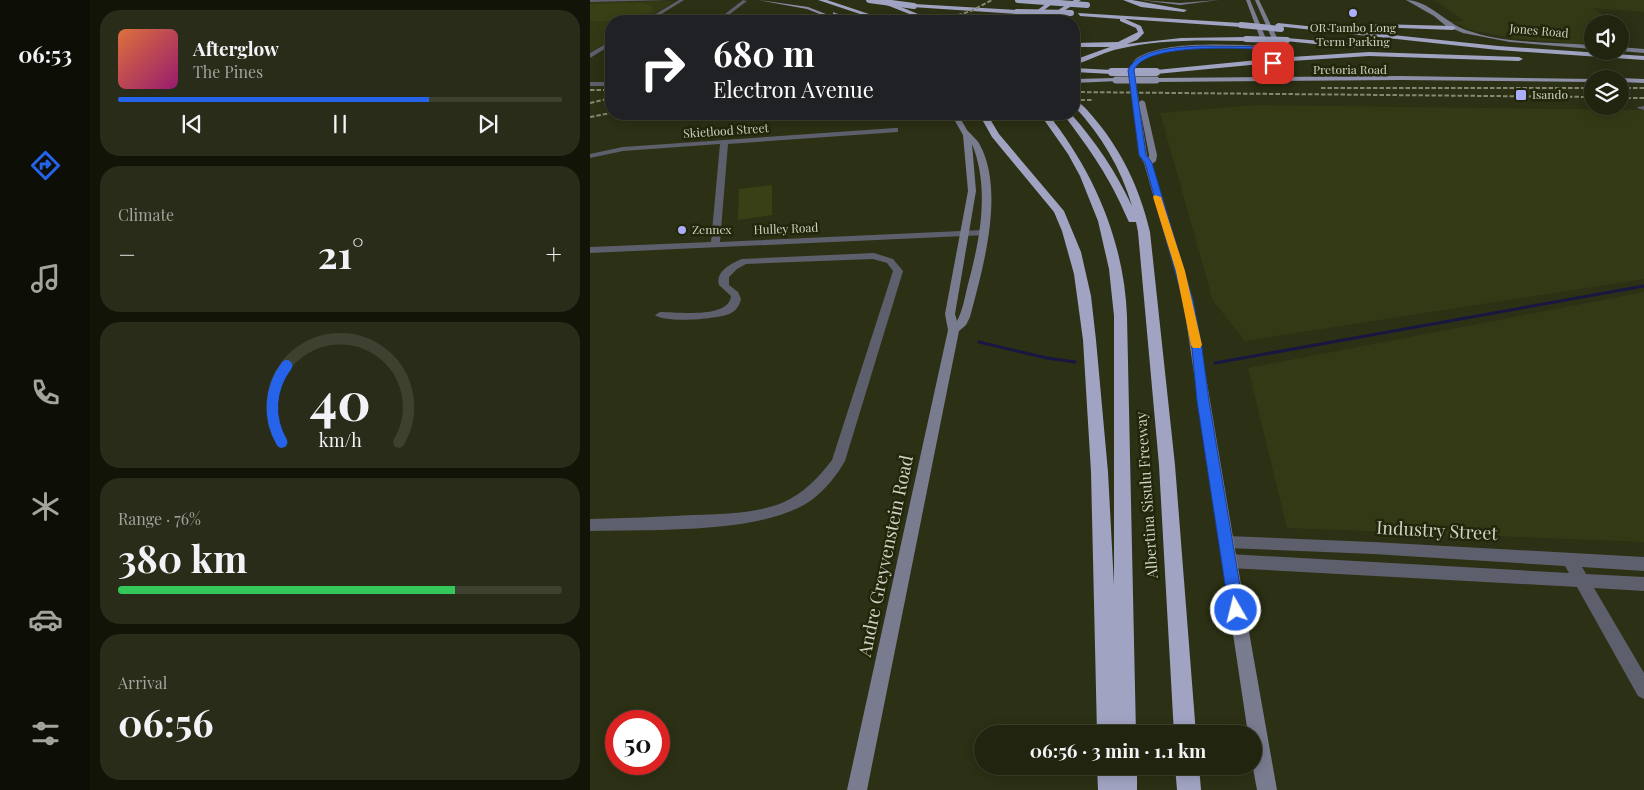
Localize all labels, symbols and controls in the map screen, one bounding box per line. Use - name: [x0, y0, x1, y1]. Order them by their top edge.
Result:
- marker: OR Tambo Long Term Parking: [1347, 7, 1359, 19]
- map controls: [1584, 15, 1629, 115]
- button: sound: [1584, 15, 1629, 60]
- place label: OR Tambo Long Term Parking: [1310, 19, 1397, 49]
- street label: Jones Road: [1508, 19, 1569, 41]
- text: 680 m: [713, 29, 815, 76]
- text: Afterglow: [193, 35, 279, 61]
- icon: right: [630, 35, 695, 100]
- text: 06:53: [18, 39, 72, 69]
- pin: [1252, 42, 1294, 84]
- icon: arrive: [1259, 49, 1287, 77]
- text: The Pines: [193, 61, 263, 82]
- street label: Pretoria Road: [1313, 61, 1387, 77]
- button: layers: [1584, 70, 1629, 115]
- text: Electron Avenue: [713, 74, 874, 104]
- place label: Isando: [1532, 86, 1568, 102]
- marker: Isando: [1514, 88, 1528, 102]
- icon: previous: [178, 110, 206, 138]
- icon: pause: [326, 110, 354, 138]
- icon: next: [474, 110, 502, 138]
- street label: Skietlood Street: [683, 119, 770, 141]
- icon: directions: [28, 148, 63, 183]
- text: Climate: [118, 204, 174, 225]
- street label: Hulley Road: [753, 219, 819, 237]
- place label: Zennex: [692, 221, 732, 237]
- marker: Zennex: [676, 224, 688, 236]
- text: 21°: [318, 228, 364, 279]
- text: −: [118, 235, 136, 272]
- text: +: [546, 235, 562, 272]
- icon: music: [28, 261, 63, 296]
- text: 40: [310, 365, 371, 434]
- icon: phone: [28, 375, 63, 410]
- street label: Albertina Sisulu Freeway: [1130, 411, 1162, 580]
- text: km/h: [319, 428, 362, 451]
- street label: Andre Greyvenstein Road: [852, 452, 918, 660]
- icon: climate: [28, 489, 63, 524]
- text: Range · 76%: [118, 508, 201, 529]
- street label: Industry Street: [1376, 515, 1499, 545]
- text: 380 km: [118, 532, 247, 583]
- position arrow: [1209, 583, 1261, 635]
- icon: car: [28, 602, 63, 637]
- text: Arrival: [118, 672, 167, 693]
- text: 06:56: [118, 696, 214, 747]
- speed limit sign: 50: [605, 710, 670, 775]
- icon: filters: [28, 716, 63, 751]
- text: 06:56 · 3 min · 1.1 km: [1030, 737, 1206, 763]

